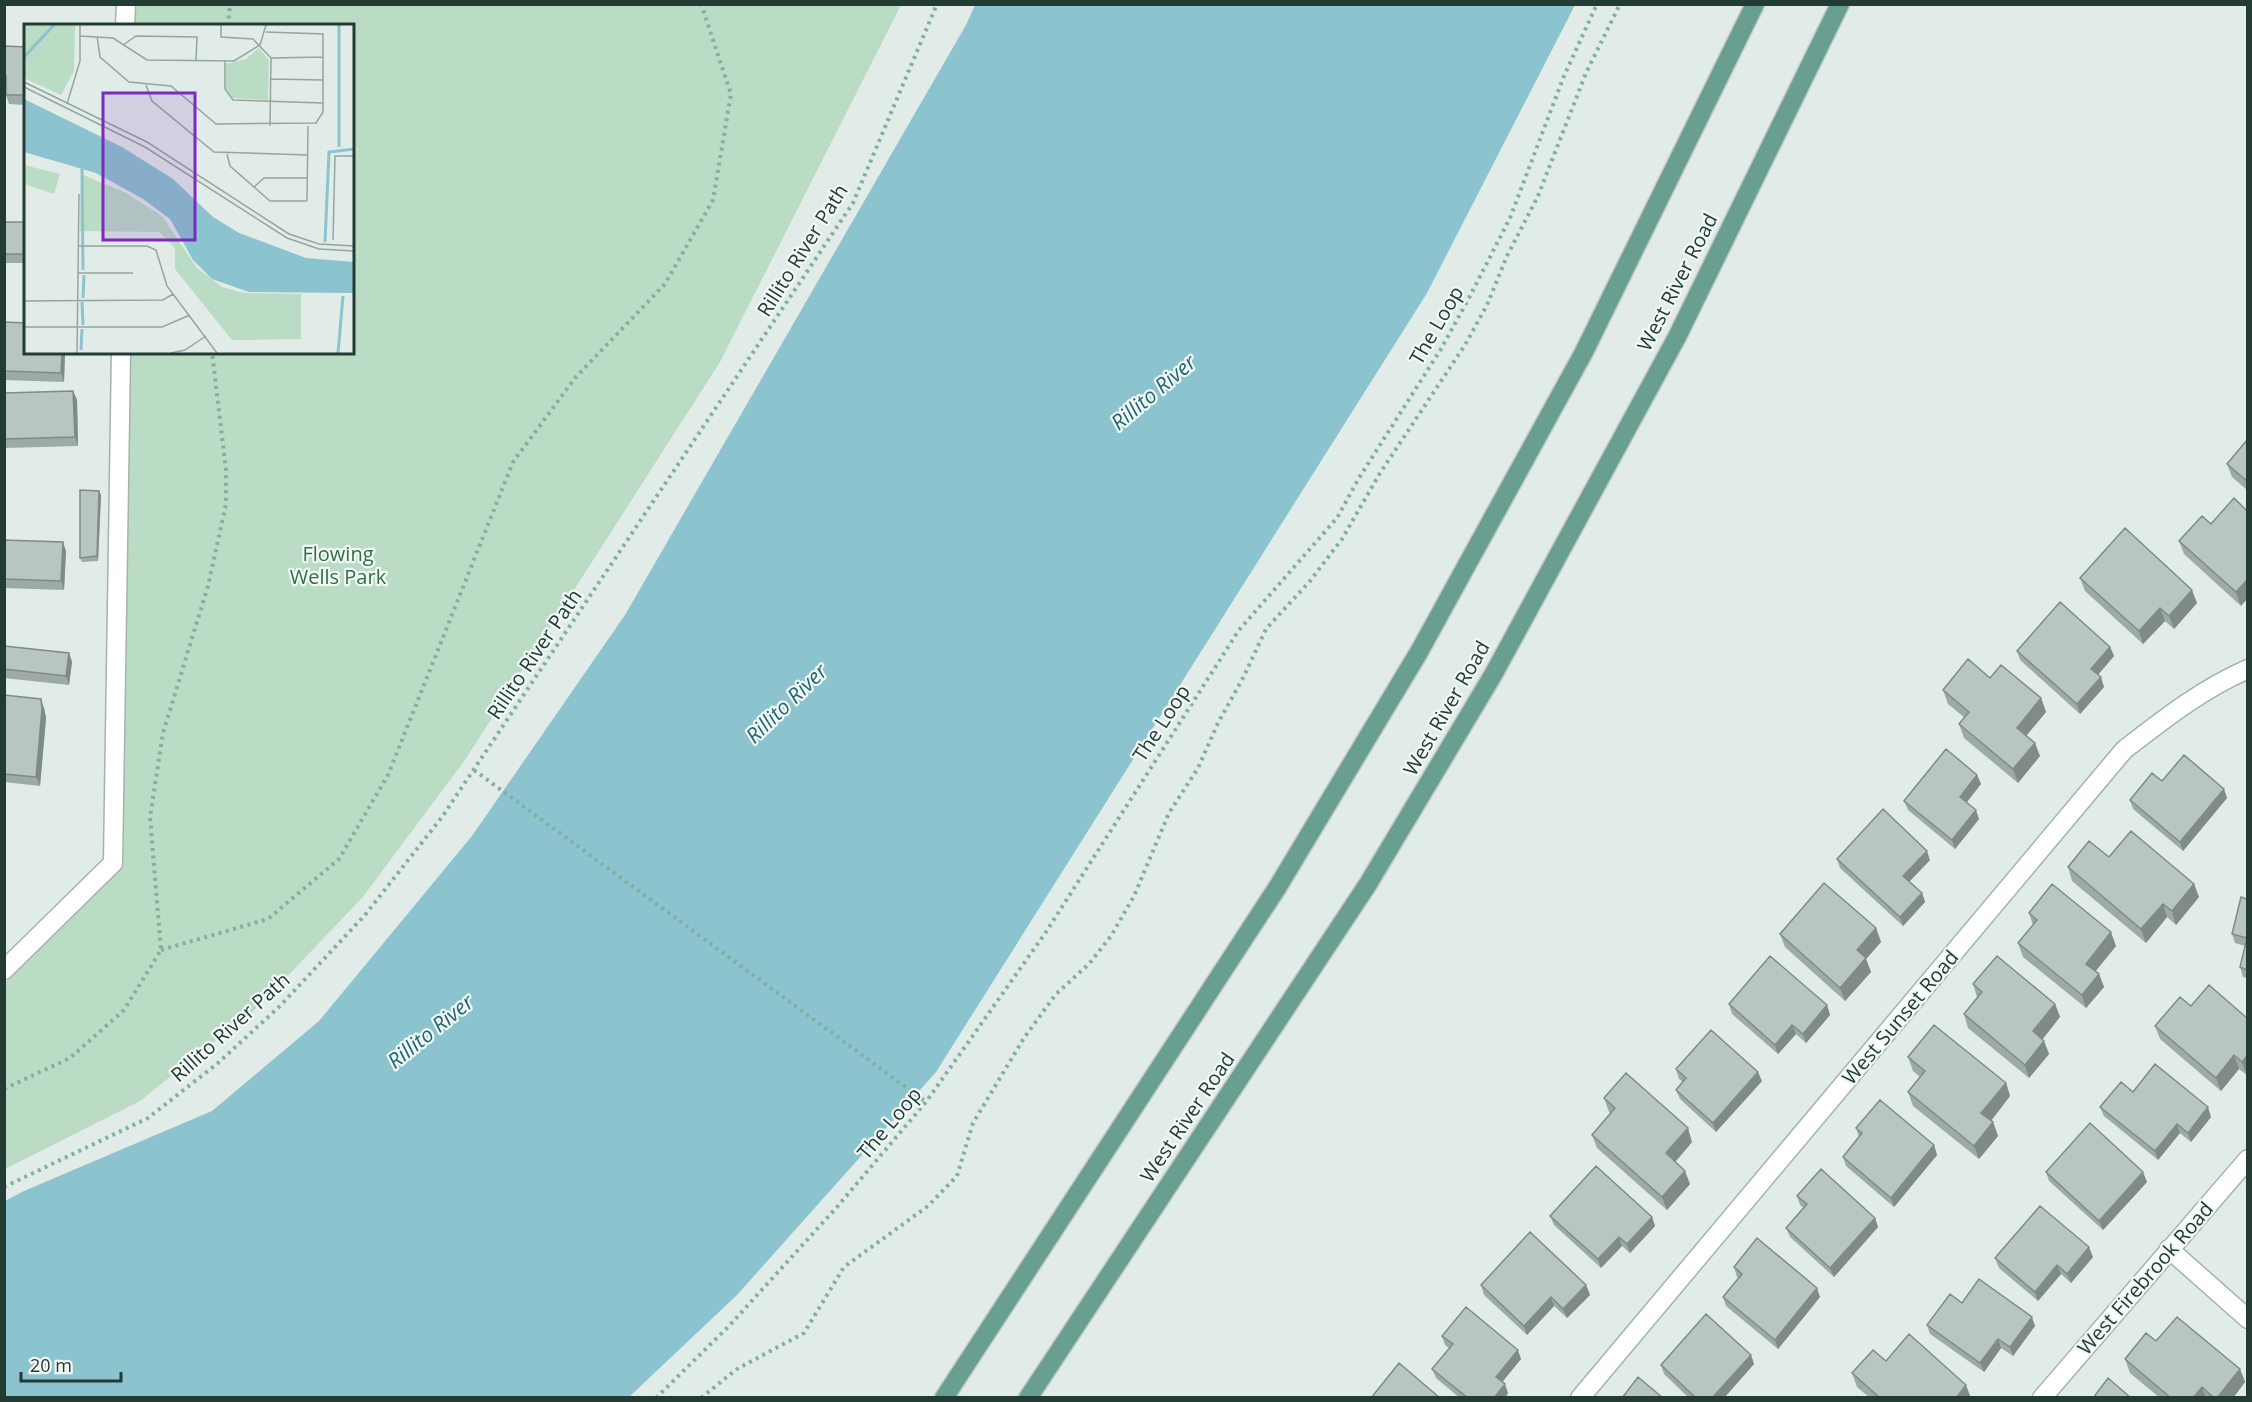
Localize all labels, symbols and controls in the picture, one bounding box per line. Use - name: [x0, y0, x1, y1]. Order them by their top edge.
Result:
- inset map: [24, 24, 354, 354]
- street label: Rillito River Path: [750, 179, 854, 321]
- street label: West River Road: [1631, 208, 1723, 356]
- street label: The Loop: [1403, 281, 1469, 369]
- water label: Rillito River: [1104, 348, 1202, 436]
- park label: Flowing Wells Park: [290, 540, 387, 590]
- street label: Rillito River Path: [480, 584, 588, 724]
- street label: West River Road: [1396, 636, 1496, 780]
- water label: Rillito River: [739, 657, 833, 749]
- street label: The Loop: [1126, 679, 1196, 767]
- street label: West Sunset Road: [1836, 944, 1964, 1090]
- street label: Rillito River Path: [165, 966, 295, 1088]
- water label: Rillito River: [381, 987, 479, 1074]
- street label: West River Road: [1134, 1047, 1240, 1187]
- street label: The Loop: [851, 1081, 927, 1165]
- street label: West Firebrook Road: [2071, 1196, 2219, 1360]
- scale bar: [21, 1345, 122, 1383]
- text: 20 m: [30, 1353, 72, 1377]

